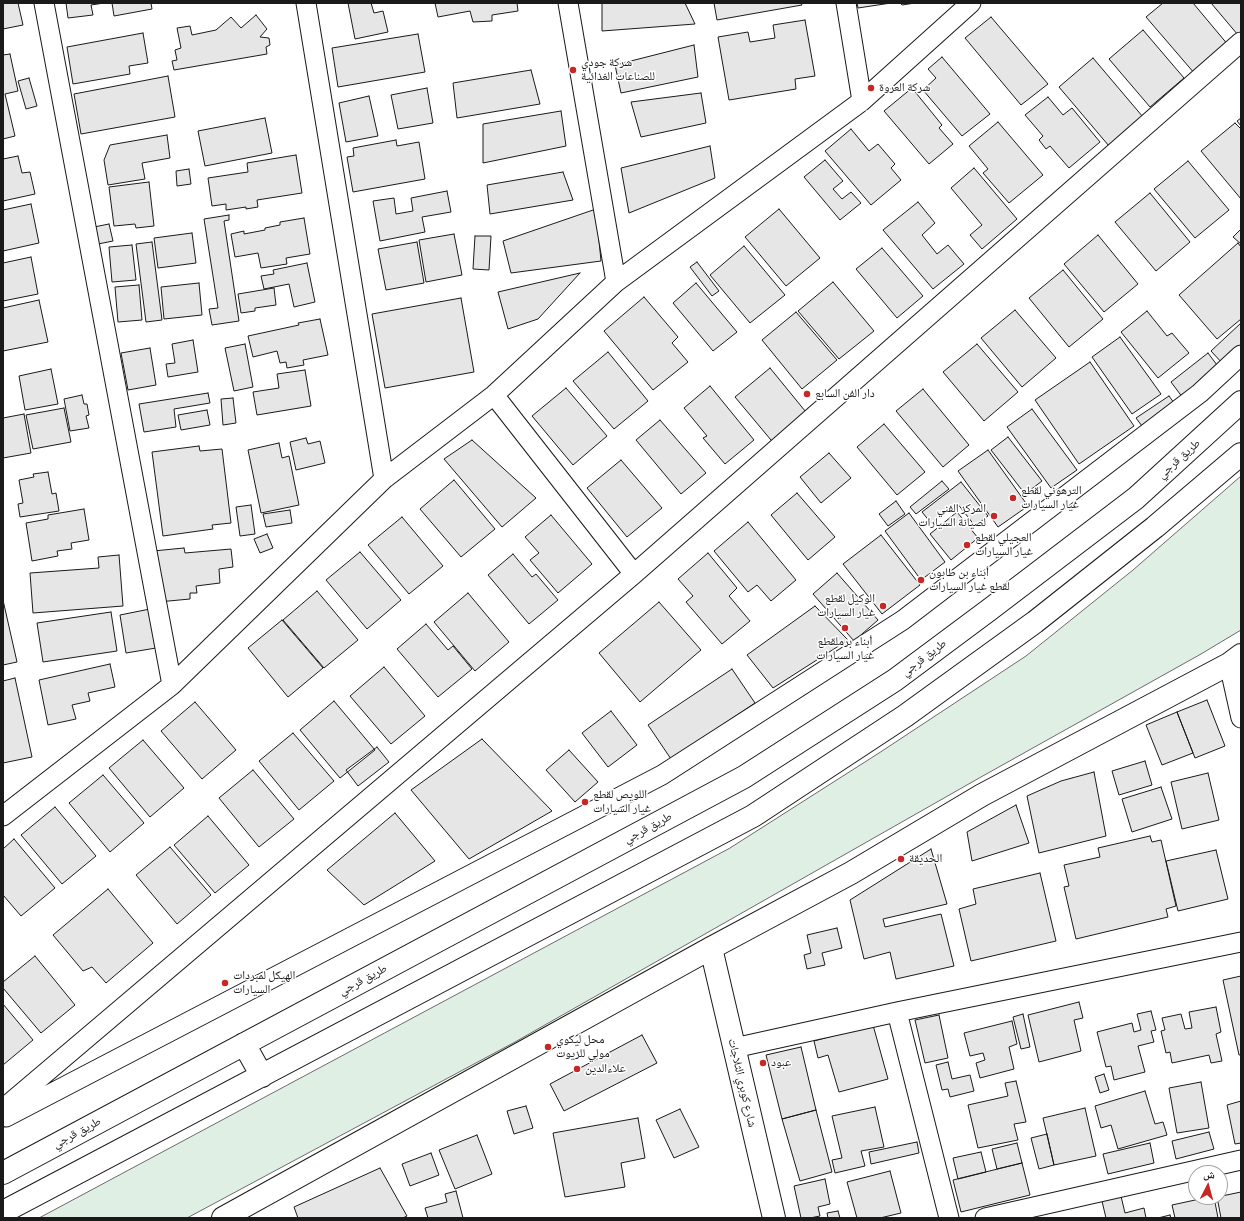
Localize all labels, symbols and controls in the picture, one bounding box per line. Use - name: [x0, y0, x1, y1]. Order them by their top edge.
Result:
- place label: شركة جودي للصناعات الغذائية: [581, 56, 655, 84]
- marker: شركة جودي للصناعات الغذائية: [568, 65, 578, 75]
- place label: شركة العروة: [879, 81, 930, 95]
- marker: شركة العروة: [866, 83, 876, 93]
- place label: دار الفن السابع: [815, 387, 875, 401]
- marker: دار الفن السابع: [802, 389, 812, 399]
- street label: طريق قرجي: [1155, 436, 1203, 482]
- place label: الترهوني لقطع غيار السيارات: [1021, 484, 1082, 512]
- marker: الترهوني لقطع غيار السيارات: [1008, 493, 1018, 503]
- place label: المركز الفني لصيانة السيارات: [918, 502, 986, 530]
- marker: المركز الفني لصيانة السيارات: [989, 511, 999, 521]
- place label: العجيلي لقطع غيار السيارات: [975, 531, 1033, 559]
- marker: العجيلي لقطع غيار السيارات: [962, 540, 972, 550]
- place label: أبناء بن طابون لقطع غيار السيارات: [929, 566, 1010, 594]
- marker: أبناء بن طابون لقطع غيار السيارات: [916, 575, 926, 585]
- place label: الوكيل لقطع غيار السيارات: [817, 592, 875, 620]
- marker: الوكيل لقطع غيار السيارات: [878, 601, 888, 611]
- marker: أبناء برملقطع غيار السيارات: [840, 623, 850, 633]
- place label: أبناء برملقطع غيار السيارات: [816, 635, 874, 663]
- street label: طريق قرجي: [899, 636, 949, 680]
- place label: اللويص لقطع غيار السيارات: [593, 788, 651, 816]
- marker: اللويص لقطع غيار السيارات: [580, 797, 590, 807]
- street label: طريق قرجي: [621, 809, 675, 847]
- place label: الحديقة: [909, 852, 942, 866]
- marker: الحديقة: [896, 854, 906, 864]
- street label: طريق قرجي: [336, 961, 390, 999]
- place label: الهيكل لمبردات السيارات: [233, 969, 295, 997]
- marker: الهيكل لمبردات السيارات: [220, 978, 230, 988]
- place label: محل ليكوي مولي للزيوت: [556, 1033, 610, 1061]
- street label: شارع كوبري الثلاجات: [725, 1037, 759, 1129]
- marker: محل ليكوي مولي للزيوت: [543, 1042, 553, 1052]
- place label: عبود: [771, 1056, 791, 1070]
- marker: عبود: [758, 1058, 768, 1068]
- place label: علاءالدين: [585, 1062, 626, 1076]
- marker: علاءالدين: [572, 1064, 582, 1074]
- street label: طريق قرجي: [50, 1114, 104, 1152]
- north arrow: [1188, 1165, 1228, 1205]
- text: ش: [1203, 1165, 1216, 1182]

